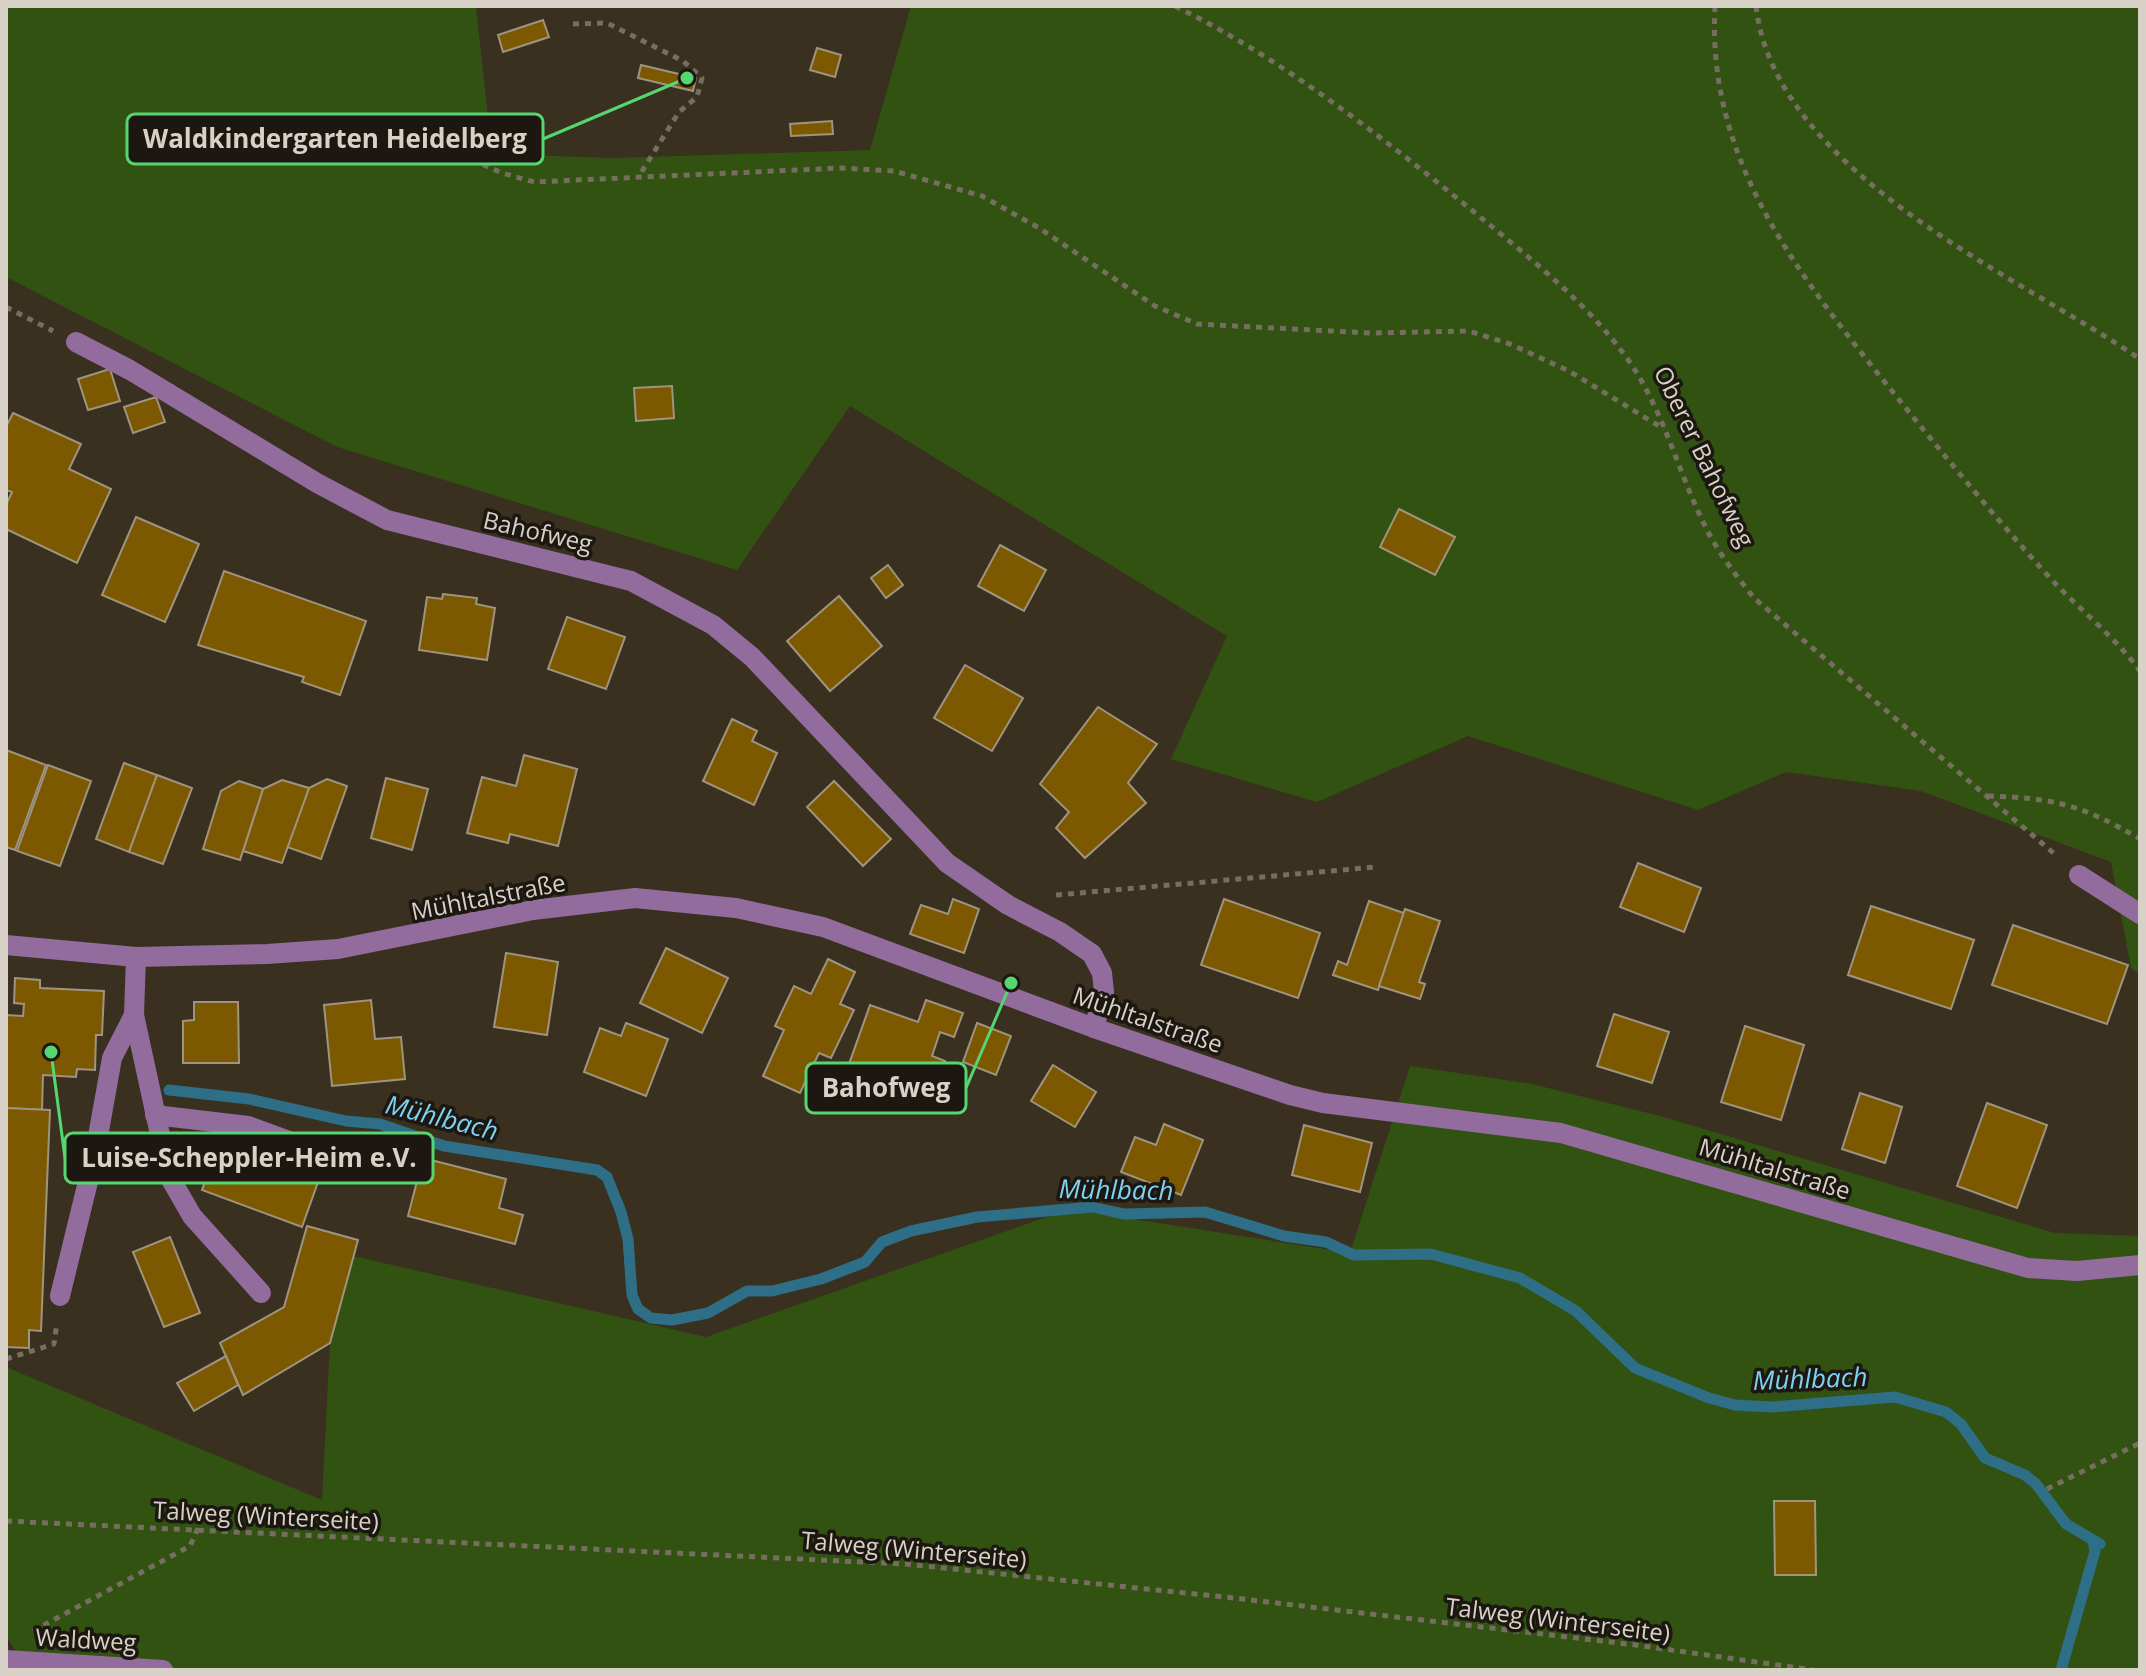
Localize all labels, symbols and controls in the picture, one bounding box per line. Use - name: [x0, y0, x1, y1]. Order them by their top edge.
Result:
- callout: Waldkindergarten Heidelberg: [127, 114, 543, 164]
- text: Waldkindergarten Heidelberg: [143, 120, 527, 156]
- street label: Oberer Bahofweg: [1647, 360, 1763, 552]
- street label: Bahofweg: [480, 502, 596, 560]
- street label: Mühltalstraße: [408, 865, 568, 927]
- street label: Mühltalstraße: [1069, 978, 1227, 1060]
- callout: Bahofweg: [806, 1063, 966, 1113]
- text: Bahofweg: [822, 1069, 951, 1105]
- water label: Mühlbach: [382, 1086, 502, 1148]
- street label: Mühltalstraße: [1695, 1129, 1855, 1207]
- callout: Luise-Scheppler-Heim e.V.: [65, 1133, 433, 1183]
- text: Luise-Scheppler-Heim e.V.: [81, 1139, 417, 1175]
- water label: Mühlbach: [1058, 1170, 1174, 1208]
- water label: Mühlbach: [1752, 1358, 1868, 1398]
- street label: Talweg (Winterseite): [152, 1493, 380, 1537]
- street label: Talweg (Winterseite): [800, 1523, 1028, 1575]
- street label: Talweg (Winterseite): [1444, 1589, 1672, 1649]
- street label: Waldweg: [35, 1620, 137, 1658]

